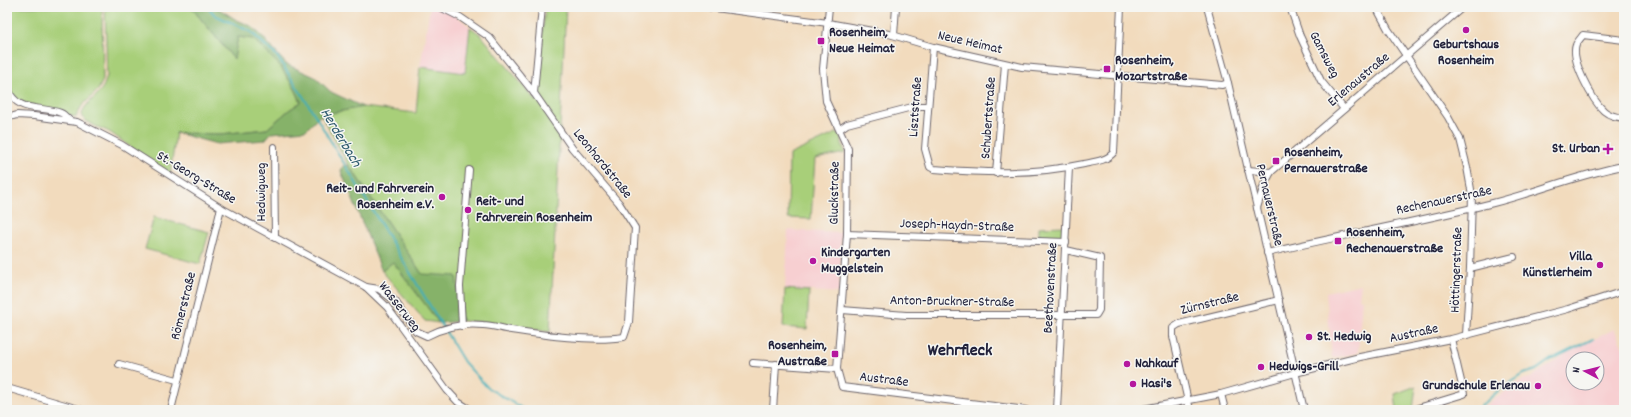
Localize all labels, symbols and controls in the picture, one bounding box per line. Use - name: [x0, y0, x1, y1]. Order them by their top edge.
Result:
- place label: Rosenheim, Neue Heimat: [829, 23, 896, 59]
- marker: Geburtshaus Rosenheim: [1461, 25, 1471, 35]
- street label: Neue Heimat: [936, 26, 1004, 60]
- street label: Gamsweg: [1304, 28, 1344, 82]
- place label: Geburtshaus Rosenheim: [1433, 35, 1499, 71]
- marker: Rosenheim, Neue Heimat: [816, 36, 826, 46]
- street label: Erlenaustraße: [1324, 48, 1394, 112]
- place label: Rosenheim, Mozartstraße: [1115, 51, 1187, 87]
- marker: Rosenheim, Mozartstraße: [1102, 64, 1112, 74]
- street label: Lisztstraße: [904, 76, 928, 138]
- street label: Schubertstraße: [976, 76, 1002, 160]
- water label: Herderbach: [314, 104, 367, 173]
- street label: Leonhardstraße: [567, 125, 637, 203]
- place label: St. Urban: [1552, 139, 1601, 159]
- place label: Rosenheim, Pernauerstraße: [1284, 143, 1368, 179]
- marker: St. Urban: [1603, 144, 1613, 154]
- street label: St.-Georg-Straße: [152, 146, 240, 210]
- marker: Rosenheim, Pernauerstraße: [1271, 156, 1281, 166]
- street label: Gluckstraße: [824, 161, 846, 225]
- street label: Pernauerstraße: [1250, 162, 1288, 248]
- street label: Hedwigweg: [252, 163, 272, 221]
- place label: Reit- und Fahrverein Rosenheim e.V.: [326, 179, 435, 215]
- street label: Rechenauerstraße: [1394, 181, 1494, 221]
- marker: Reit- und Fahrverein Rosenheim e.V.: [437, 192, 447, 202]
- place label: Reit- und Fahrverein Rosenheim: [476, 192, 593, 228]
- marker: Reit- und Fahrverein Rosenheim: [463, 205, 473, 215]
- street label: Joseph-Haydn-Straße: [900, 214, 1014, 238]
- place label: Rosenheim, Rechenauerstraße: [1346, 223, 1443, 259]
- street label: Höttingerstraße: [1446, 227, 1468, 313]
- marker: Rosenheim, Rechenauerstraße: [1333, 236, 1343, 246]
- street label: Beethovenstraße: [1039, 242, 1063, 334]
- place label: Kindergarten Muggelstein: [821, 243, 891, 279]
- place label: Villa Künstlerheim: [1523, 247, 1593, 283]
- marker: Kindergarten Muggelstein: [808, 256, 818, 266]
- marker: Villa Künstlerheim: [1595, 260, 1605, 270]
- street label: Römerstraße: [166, 270, 202, 342]
- street label: Wasserweg: [373, 278, 425, 336]
- street label: Zürnstraße: [1179, 287, 1241, 321]
- street label: Anton-Bruckner-Straße: [890, 291, 1014, 313]
- street label: Austraße: [1388, 319, 1440, 349]
- place label: St. Hedwig: [1317, 327, 1371, 347]
- marker: St. Hedwig: [1304, 332, 1314, 342]
- place label: Rosenheim, Austraße: [768, 336, 827, 372]
- district label: Wehrfleck: [928, 339, 993, 364]
- marker: Rosenheim, Austraße: [830, 349, 840, 359]
- north arrow: [1565, 351, 1605, 391]
- place label: Nahkauf: [1135, 354, 1179, 374]
- place label: Hedwigs-Grill: [1269, 357, 1339, 377]
- marker: Nahkauf: [1122, 359, 1132, 369]
- marker: Hedwigs-Grill: [1256, 362, 1266, 372]
- text: N: [1569, 366, 1585, 374]
- street label: Austraße: [858, 367, 910, 393]
- place label: Hasi's: [1141, 374, 1172, 394]
- place label: Grundschule Erlenau: [1422, 376, 1530, 396]
- marker: Hasi's: [1128, 379, 1138, 389]
- marker: Grundschule Erlenau: [1533, 381, 1543, 391]

